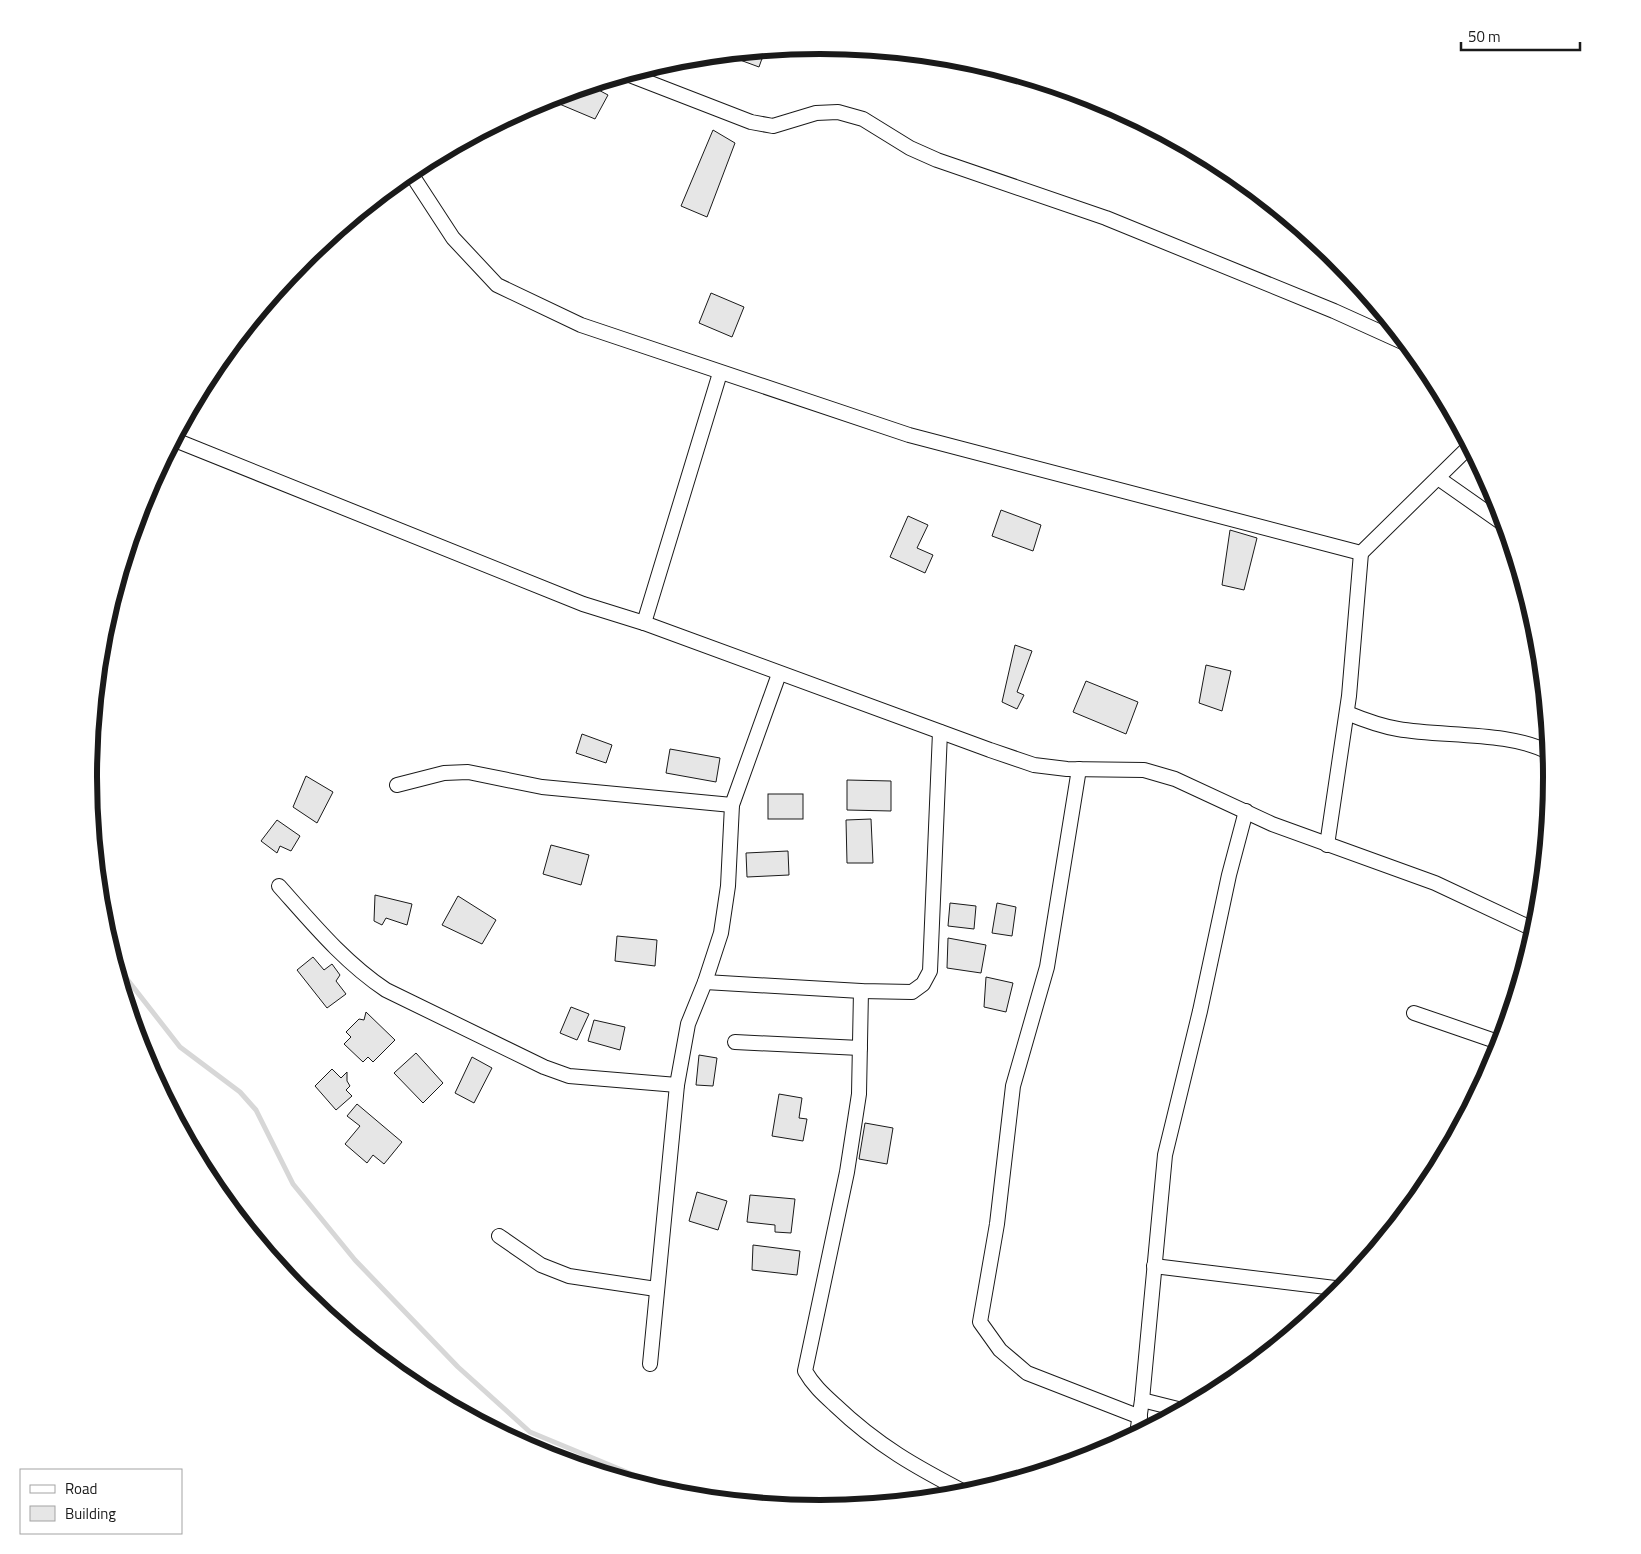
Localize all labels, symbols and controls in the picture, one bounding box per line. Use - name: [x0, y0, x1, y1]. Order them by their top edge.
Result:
- scale bar: [1461, 20, 1580, 52]
- text: 50 m: [1468, 25, 1501, 48]
- legend: [20, 1469, 182, 1534]
- text: Road: [65, 1477, 97, 1500]
- text: Building: [65, 1502, 116, 1525]

